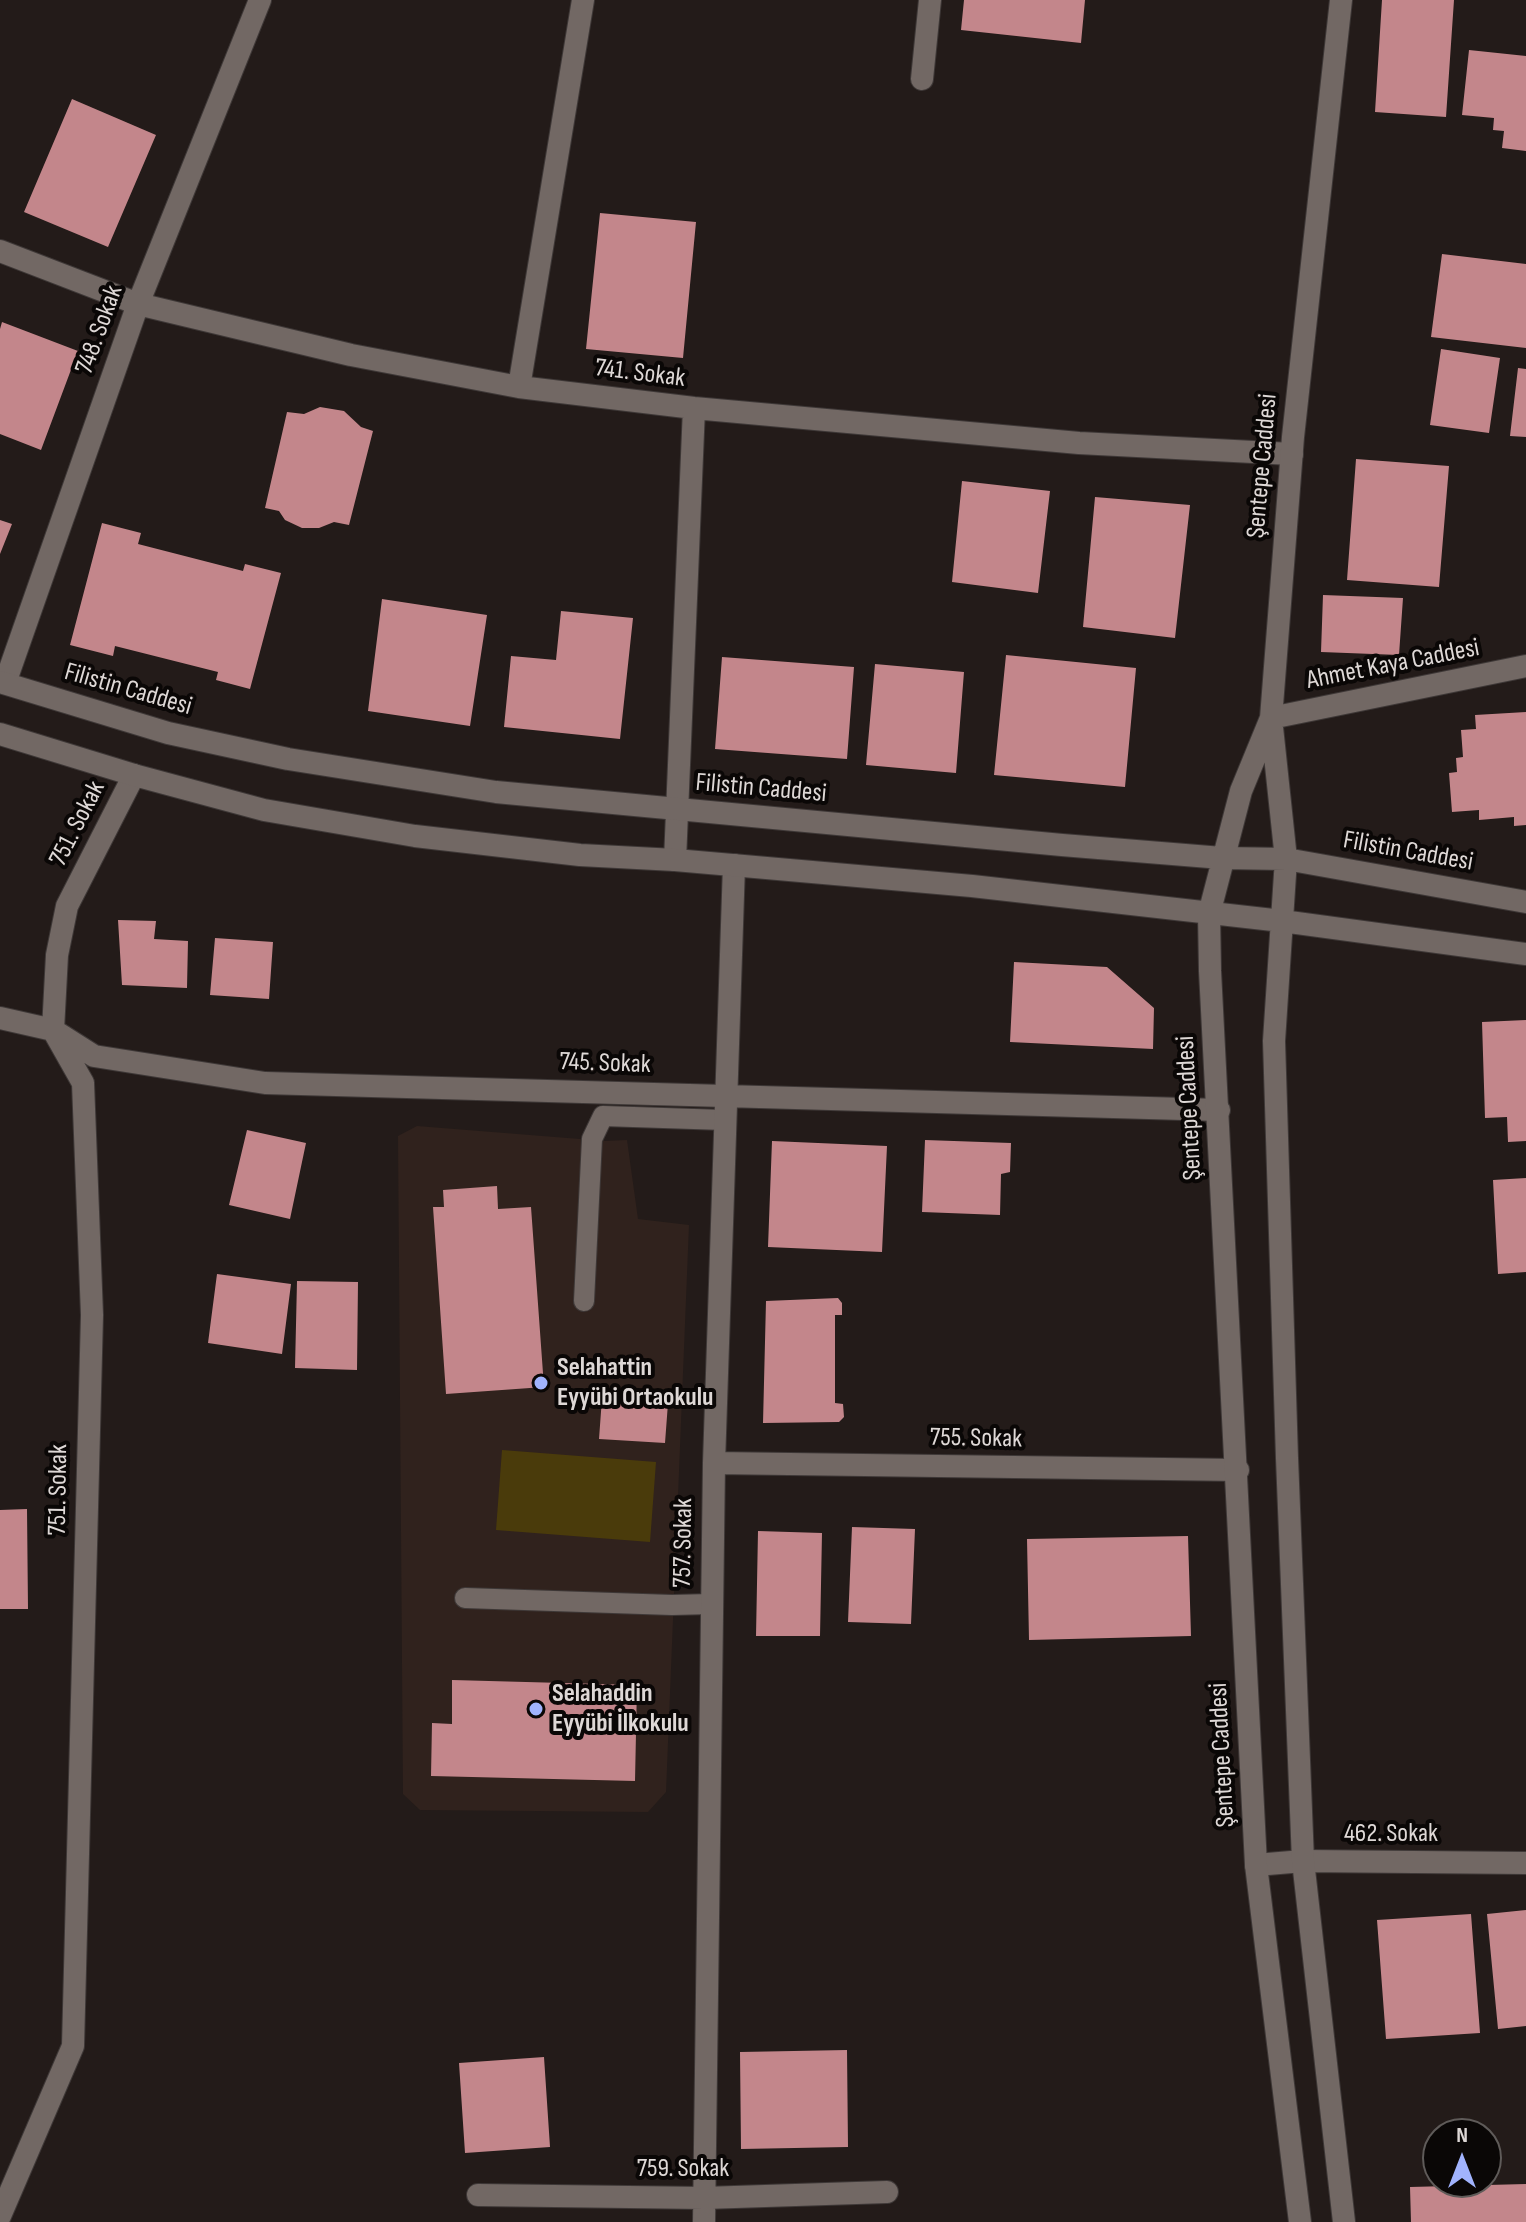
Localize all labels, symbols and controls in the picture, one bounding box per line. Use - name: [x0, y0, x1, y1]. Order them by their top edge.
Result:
- street label: 748. Sokak: [70, 281, 130, 379]
- street label: 741. Sokak: [593, 353, 687, 395]
- street label: Şentepe Caddesi: [1241, 392, 1285, 540]
- street label: Ahmet Kaya Caddesi: [1304, 633, 1482, 697]
- street label: Filistin Caddesi: [61, 657, 195, 723]
- street label: Filistin Caddesi: [694, 768, 828, 810]
- street label: 751. Sokak: [43, 776, 113, 872]
- street label: Filistin Caddesi: [1341, 825, 1475, 879]
- street label: Şentepe Caddesi: [1171, 1035, 1209, 1181]
- street label: 745. Sokak: [559, 1047, 651, 1081]
- place label: Selahattin Eyyübi Ortaokulu: [557, 1352, 713, 1414]
- marker: Selahattin Eyyübi Ortaokulu: [532, 1374, 550, 1392]
- street label: 755. Sokak: [930, 1423, 1022, 1455]
- street label: 751. Sokak: [43, 1444, 75, 1536]
- street label: 757. Sokak: [668, 1498, 700, 1588]
- place label: Selahaddin Eyyübi İlkokulu: [552, 1678, 689, 1740]
- street label: Şentepe Caddesi: [1204, 1682, 1242, 1828]
- marker: Selahaddin Eyyübi İlkokulu: [527, 1700, 545, 1718]
- street label: 462. Sokak: [1344, 1818, 1438, 1850]
- north arrow: [1422, 2118, 1502, 2198]
- text: N: [1456, 2122, 1468, 2149]
- street label: 759. Sokak: [637, 2153, 729, 2185]

